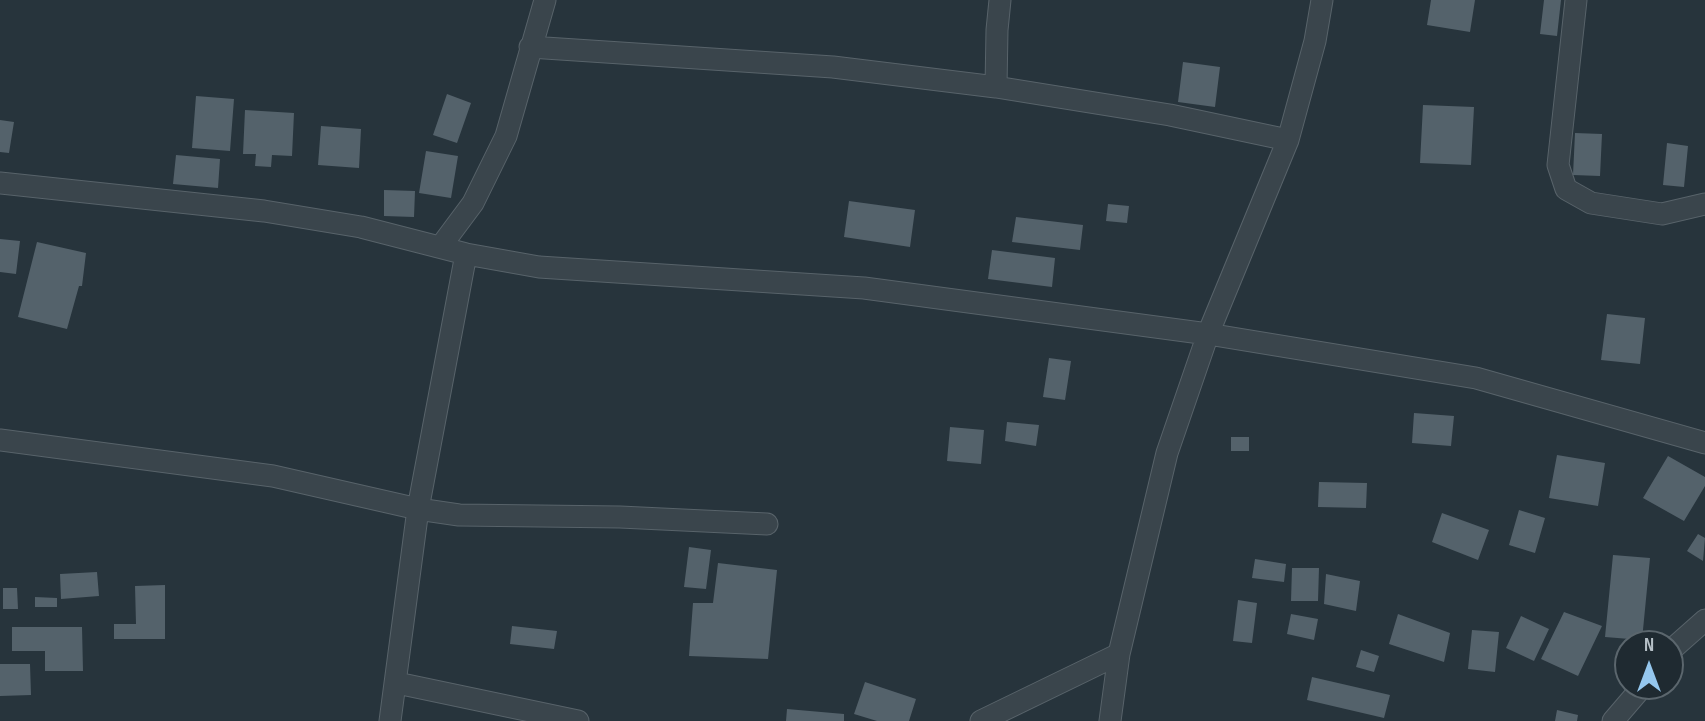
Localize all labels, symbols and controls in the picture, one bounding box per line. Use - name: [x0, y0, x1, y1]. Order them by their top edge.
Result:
- north arrow: [1614, 630, 1684, 700]
- text: N: [1644, 634, 1654, 657]

